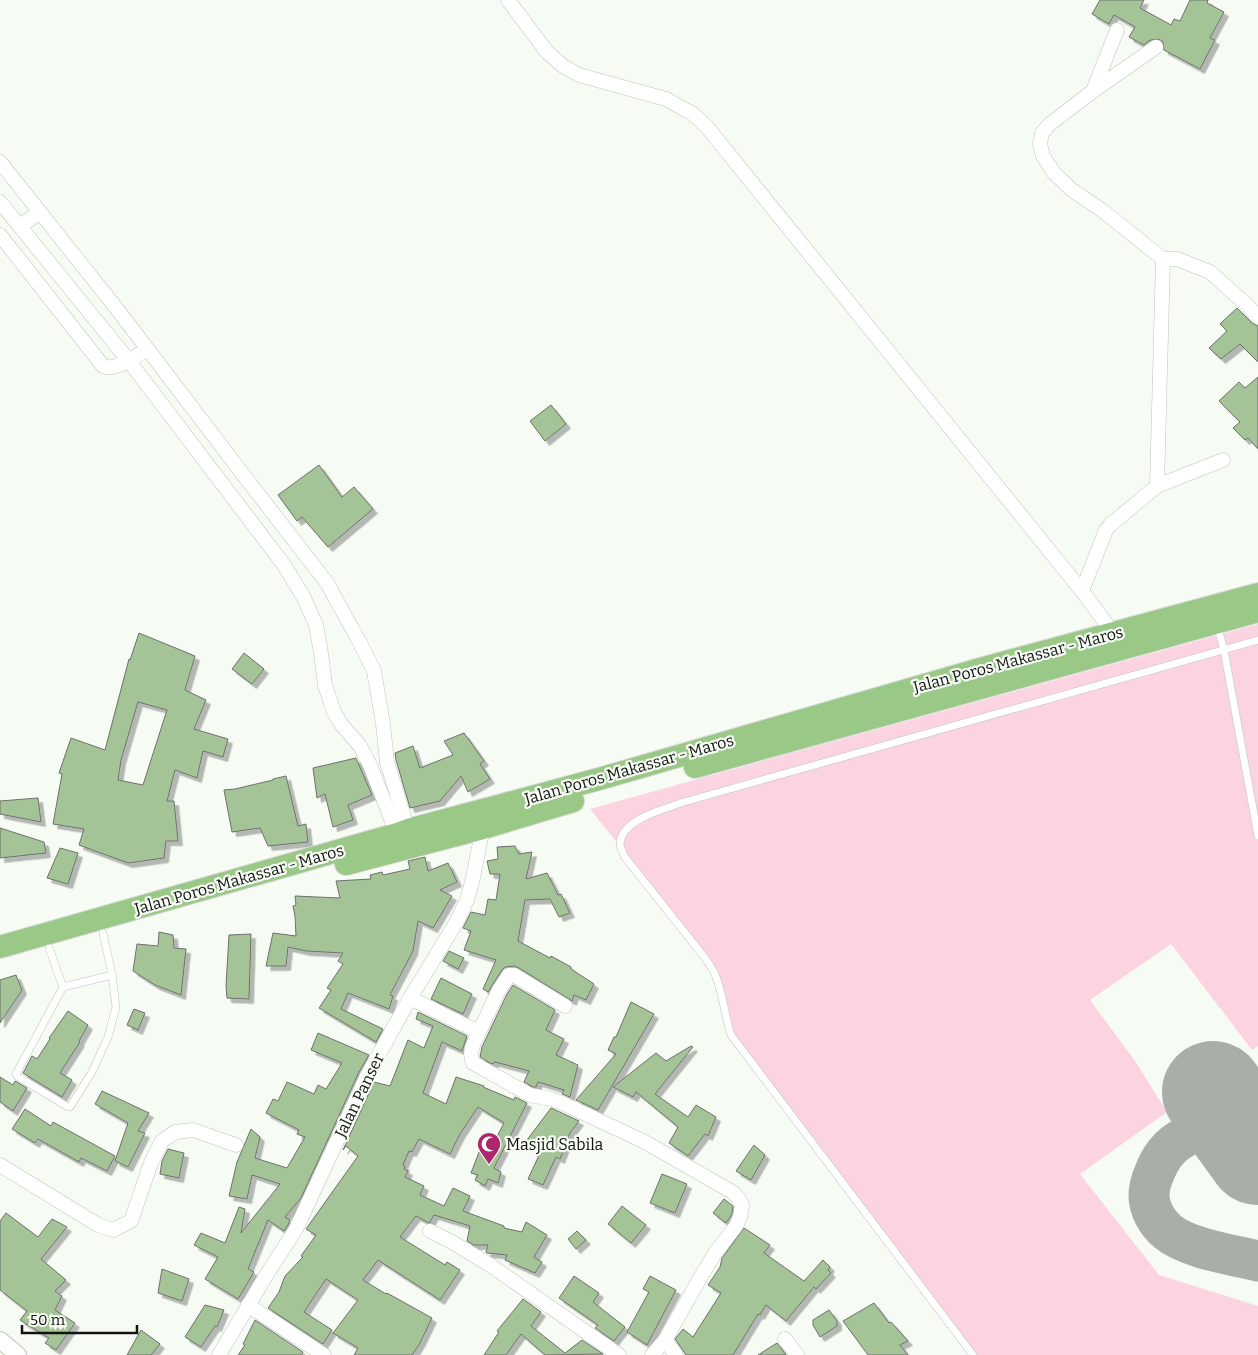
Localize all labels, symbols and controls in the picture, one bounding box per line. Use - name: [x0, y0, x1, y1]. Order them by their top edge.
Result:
- street label: Jalan Poros Makassar - Maros: [910, 622, 1125, 697]
- street label: Jalan Poros Makassar - Maros: [521, 730, 736, 809]
- street label: Jalan Poros Makassar - Maros: [131, 840, 346, 919]
- street label: Jalan Panser: [330, 1050, 388, 1141]
- mosque icon: Masjid Sabila: [476, 1131, 502, 1165]
- place label: Masjid Sabila: [506, 1135, 604, 1154]
- scale bar: [22, 1302, 138, 1334]
- text: 50 m: [30, 1311, 66, 1329]

